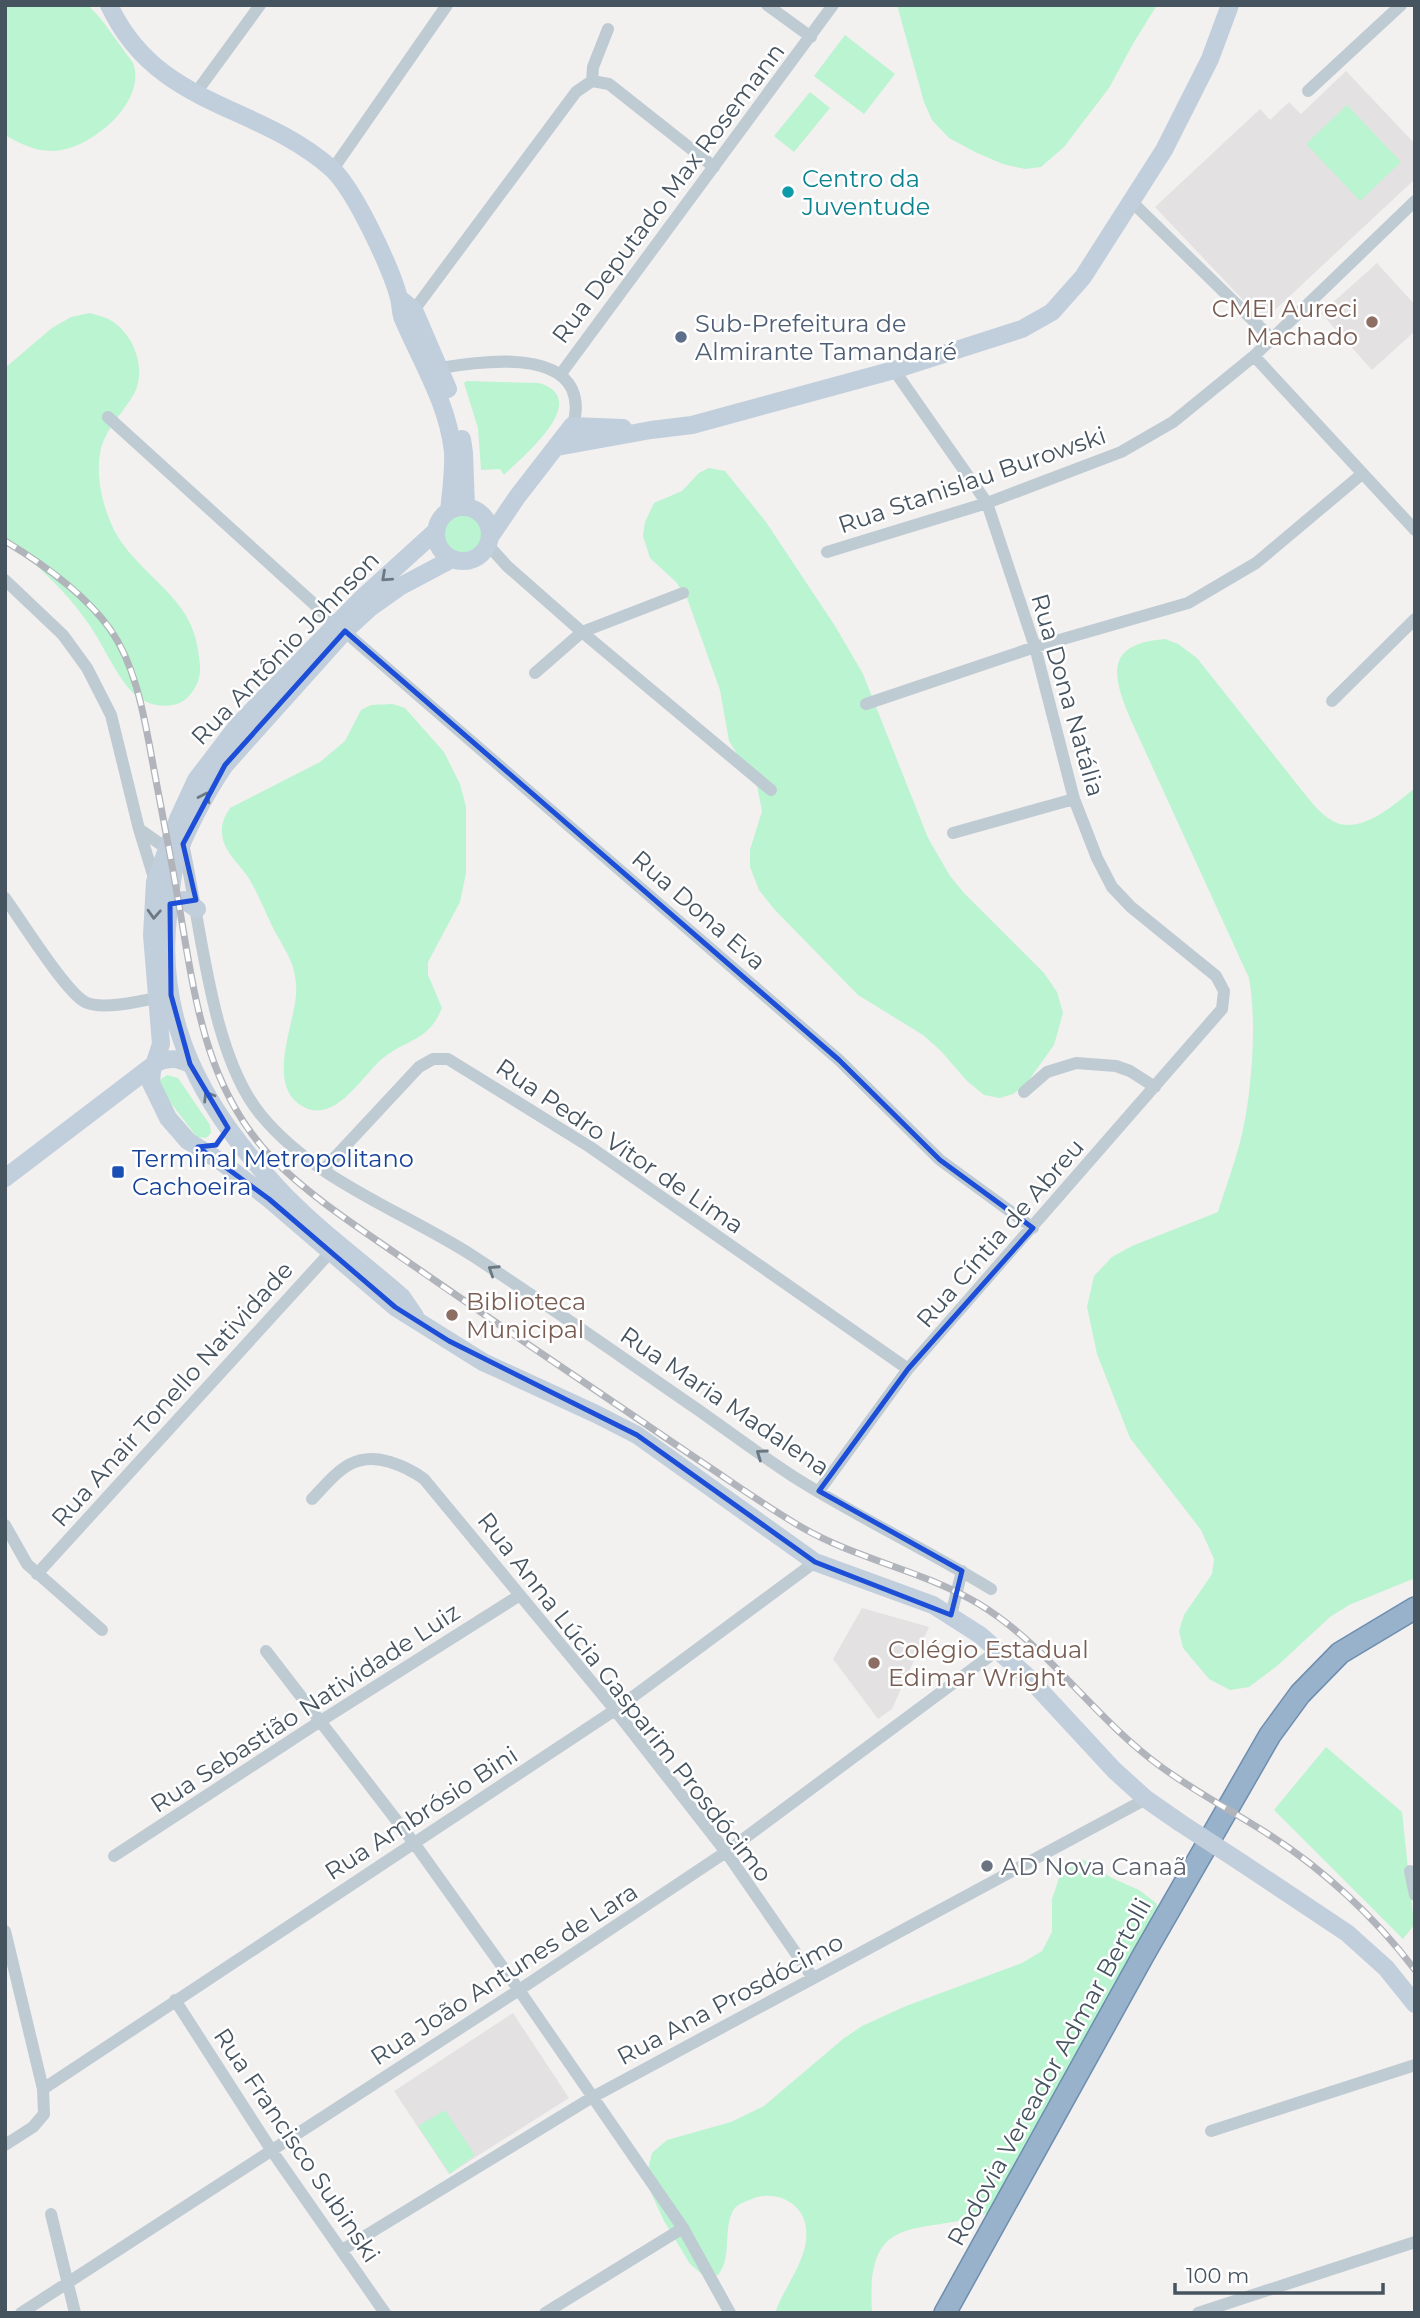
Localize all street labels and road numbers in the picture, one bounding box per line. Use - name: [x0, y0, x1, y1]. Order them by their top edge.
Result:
- street label: Rua Deputado Max Rosemann: [546, 37, 790, 349]
- street label: Rua Stanislau Burowski: [834, 421, 1110, 539]
- street label: Rua Antônio Johnson: [185, 545, 385, 751]
- street label: Rua Dona Natália: [1025, 590, 1111, 800]
- street label: Rua Dona Eva: [626, 844, 772, 976]
- street label: Rua Pedro Vitor de Lima: [491, 1052, 749, 1240]
- street label: Rua Cíntia de Abreu: [910, 1133, 1090, 1333]
- street label: Rua Anair Tonello Natividade: [45, 1255, 299, 1533]
- street label: Rua Maria Madalena: [615, 1320, 835, 1482]
- street label: Rua Anna Lúcia Gasparim Prosdócimo: [472, 1506, 778, 1888]
- street label: Rua Sebastião Natividade Luiz: [145, 1597, 465, 1819]
- street label: Rua Ambrósio Bini: [319, 1740, 523, 1886]
- street label: Rua João Antunes de Lara: [365, 1877, 643, 2071]
- street label: Rodovia Vereador Admar Bertolli: [941, 1893, 1157, 2251]
- street label: Rua Ana Prosdócimo: [612, 1927, 848, 2071]
- street label: Rua Francisco Subinski: [208, 2022, 386, 2268]

